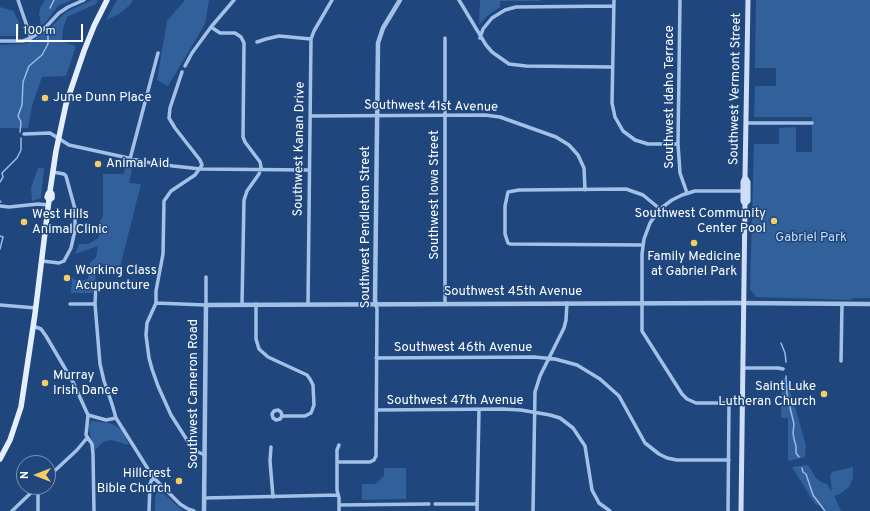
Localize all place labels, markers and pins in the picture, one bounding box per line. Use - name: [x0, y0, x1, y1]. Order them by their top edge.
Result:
- place label: June Dunn Place: [53, 90, 151, 106]
- marker: June Dunn Place: [40, 93, 50, 103]
- place label: Animal Aid: [106, 156, 169, 172]
- marker: Animal Aid: [93, 159, 103, 169]
- place label: Southwest Community Center Pool: [635, 206, 766, 237]
- place label: West Hills Animal Clinic: [32, 207, 108, 238]
- marker: Southwest Community Center Pool: [769, 216, 779, 226]
- marker: West Hills Animal Clinic: [19, 217, 29, 227]
- marker: Family Medicine at Gabriel Park: [689, 238, 699, 248]
- place label: Family Medicine at Gabriel Park: [647, 249, 741, 280]
- place label: Working Class Acupuncture: [75, 263, 157, 294]
- marker: Working Class Acupuncture: [62, 273, 72, 283]
- place label: Murray Irish Dance: [53, 368, 118, 399]
- marker: Murray Irish Dance: [40, 378, 50, 388]
- place label: Saint Luke Lutheran Church: [718, 379, 816, 410]
- marker: Saint Luke Lutheran Church: [819, 389, 829, 399]
- place label: Hillcrest Bible Church: [97, 466, 171, 497]
- marker: Hillcrest Bible Church: [174, 476, 184, 486]

